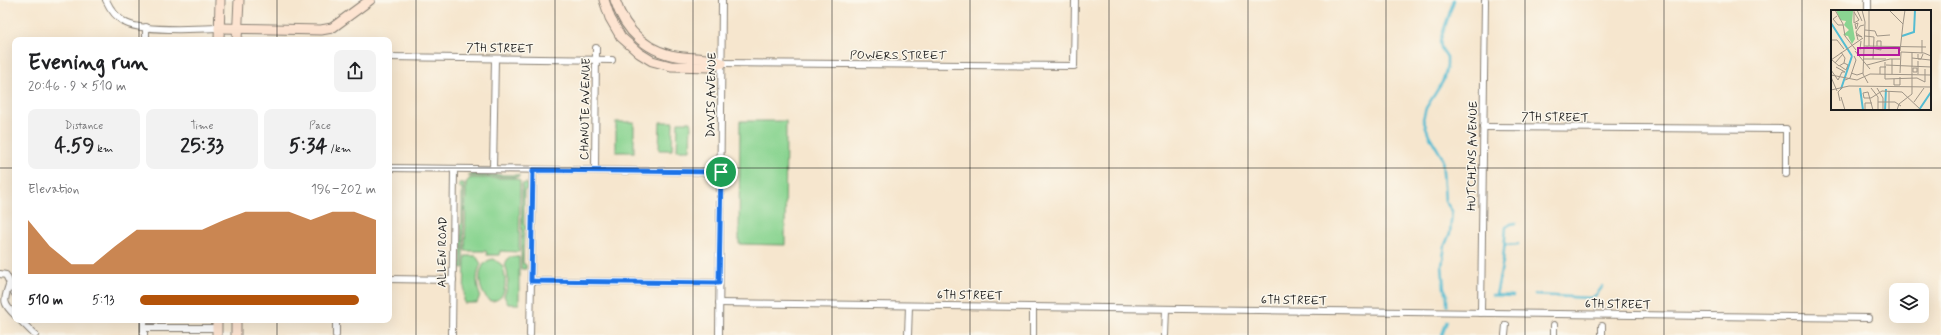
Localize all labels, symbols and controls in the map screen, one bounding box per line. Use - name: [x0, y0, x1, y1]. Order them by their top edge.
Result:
- inset map: [1831, 10, 1931, 110]
- street label: 7TH STREET: [466, 40, 534, 58]
- street label: POWERS STREET: [850, 48, 947, 64]
- text: Evening run: [28, 49, 148, 77]
- button: share: [334, 50, 376, 92]
- street label: DAVIS AVENUE: [703, 52, 721, 138]
- street label: CHANUTE AVENUE: [577, 58, 595, 160]
- text: 20:46 · 9 × 510 m: [28, 78, 126, 95]
- street label: HUTCHINS AVENUE: [1464, 101, 1482, 211]
- street label: 7TH STREET: [1521, 109, 1589, 127]
- text: Distance: [65, 119, 103, 133]
- text: Time: [190, 119, 214, 133]
- text: Pace: [309, 119, 331, 133]
- text: 4.59: [55, 133, 94, 160]
- text: 25:33: [180, 133, 224, 160]
- text: 5:34: [289, 133, 327, 160]
- text: km: [94, 142, 113, 156]
- text: /km: [327, 142, 351, 156]
- pin: [704, 155, 738, 189]
- icon: arrive: [710, 161, 732, 183]
- text: Elevation: [28, 181, 79, 198]
- text: 196–202 m: [311, 181, 376, 198]
- street label: ALLEN ROAD: [434, 216, 452, 288]
- map controls: [1889, 283, 1929, 323]
- button: layers: [1889, 283, 1929, 323]
- street label: 6TH STREET: [937, 287, 1003, 305]
- text: 510 m: [28, 292, 63, 309]
- text: 5:13: [92, 292, 115, 309]
- street label: 6TH STREET: [1261, 292, 1327, 310]
- street label: 6TH STREET: [1585, 296, 1651, 314]

